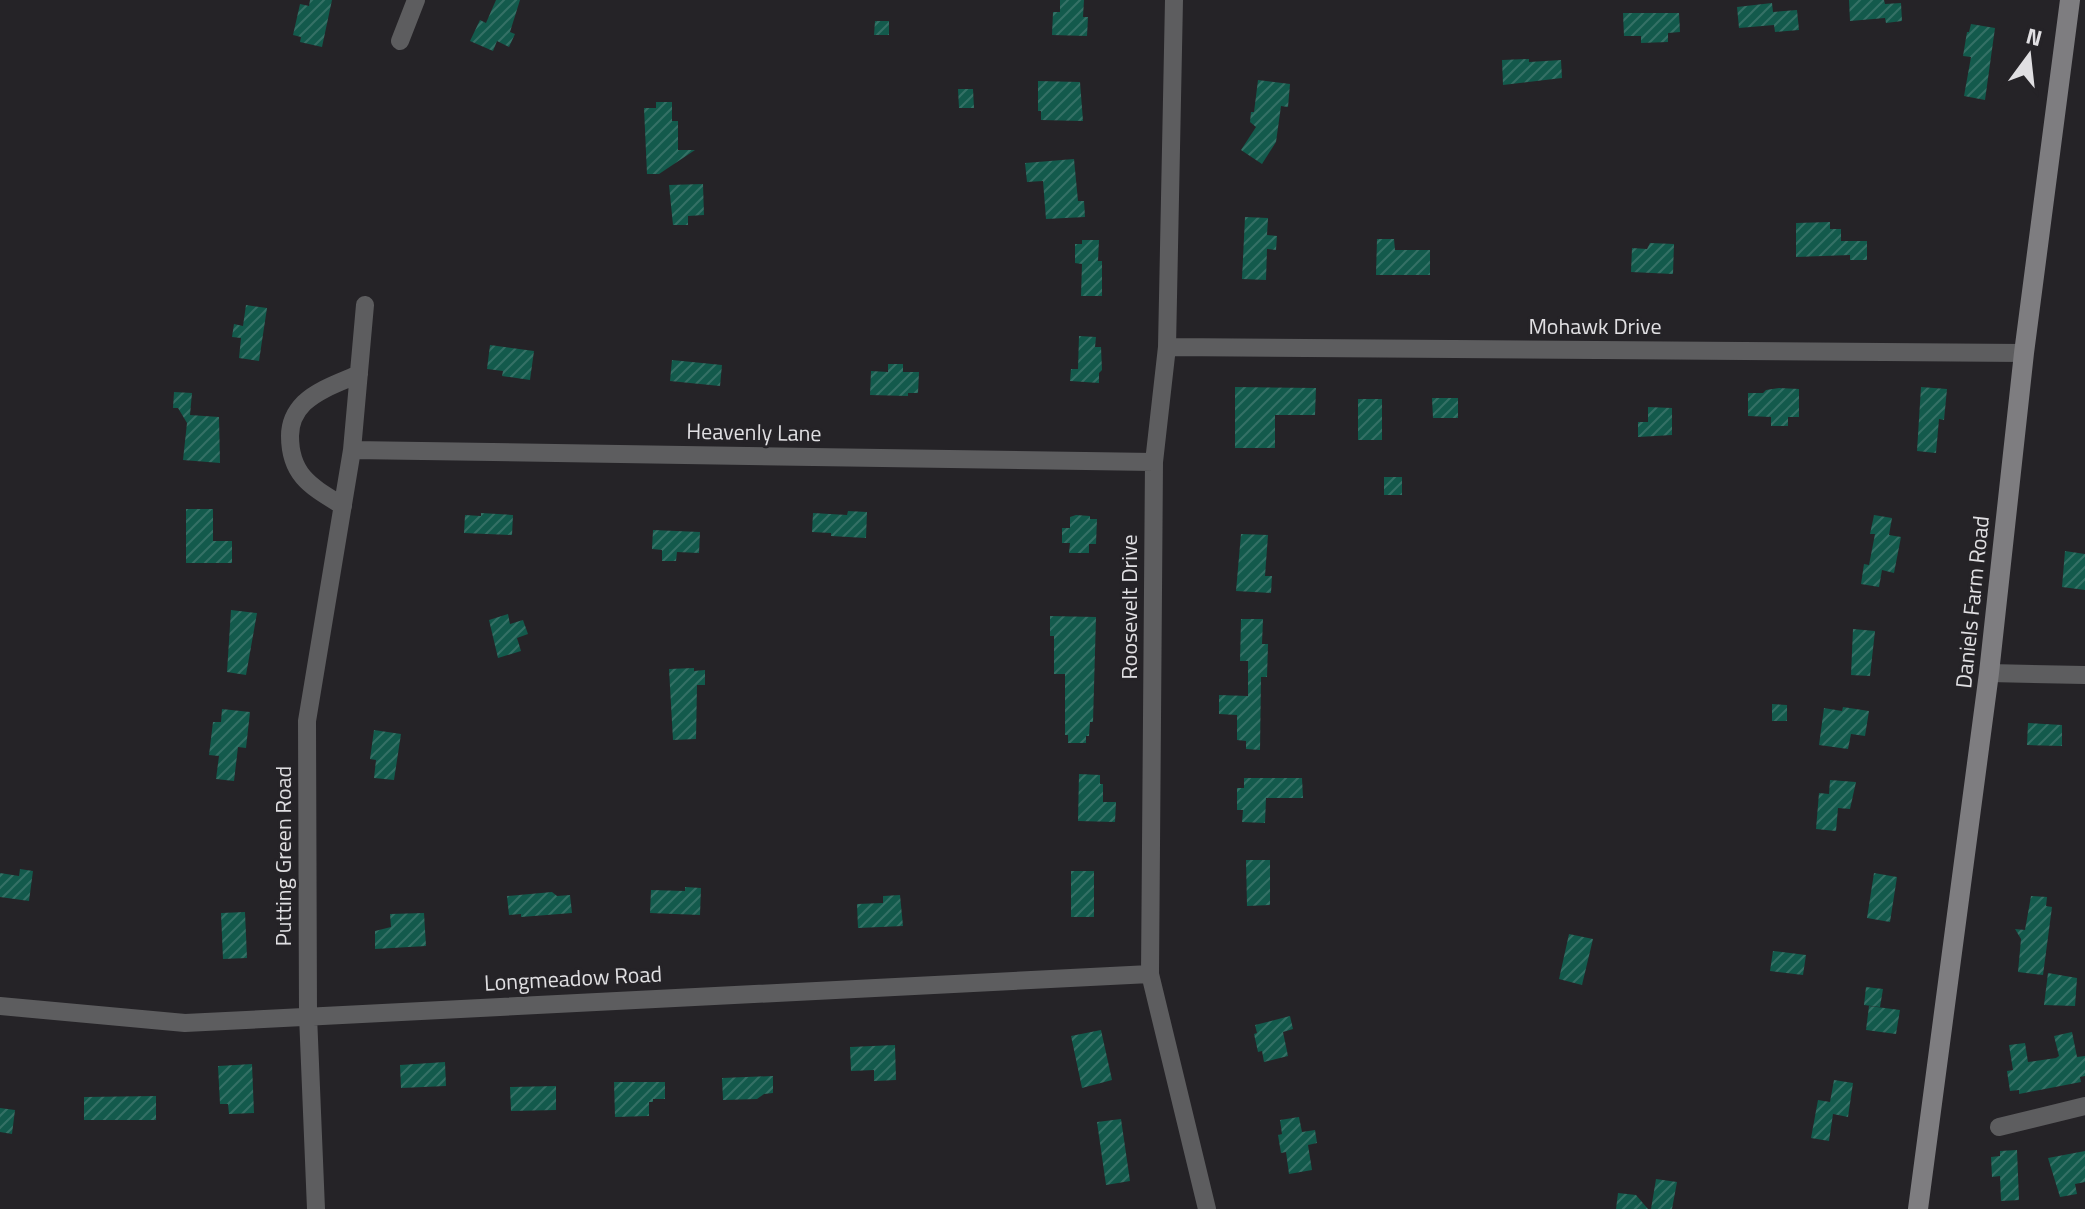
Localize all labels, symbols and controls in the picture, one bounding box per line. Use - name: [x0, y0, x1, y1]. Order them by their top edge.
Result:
- north arrow: [1989, 16, 2069, 96]
- text: N: [2022, 18, 2046, 55]
- street label: Mohawk Drive: [1528, 309, 1662, 343]
- street label: Heavenly Lane: [686, 414, 822, 450]
- street label: Daniels Farm Road: [1946, 514, 1998, 690]
- street label: Roosevelt Drive: [1112, 534, 1146, 680]
- street label: Putting Green Road: [266, 766, 300, 946]
- street label: Longmeadow Road: [483, 956, 663, 1000]

